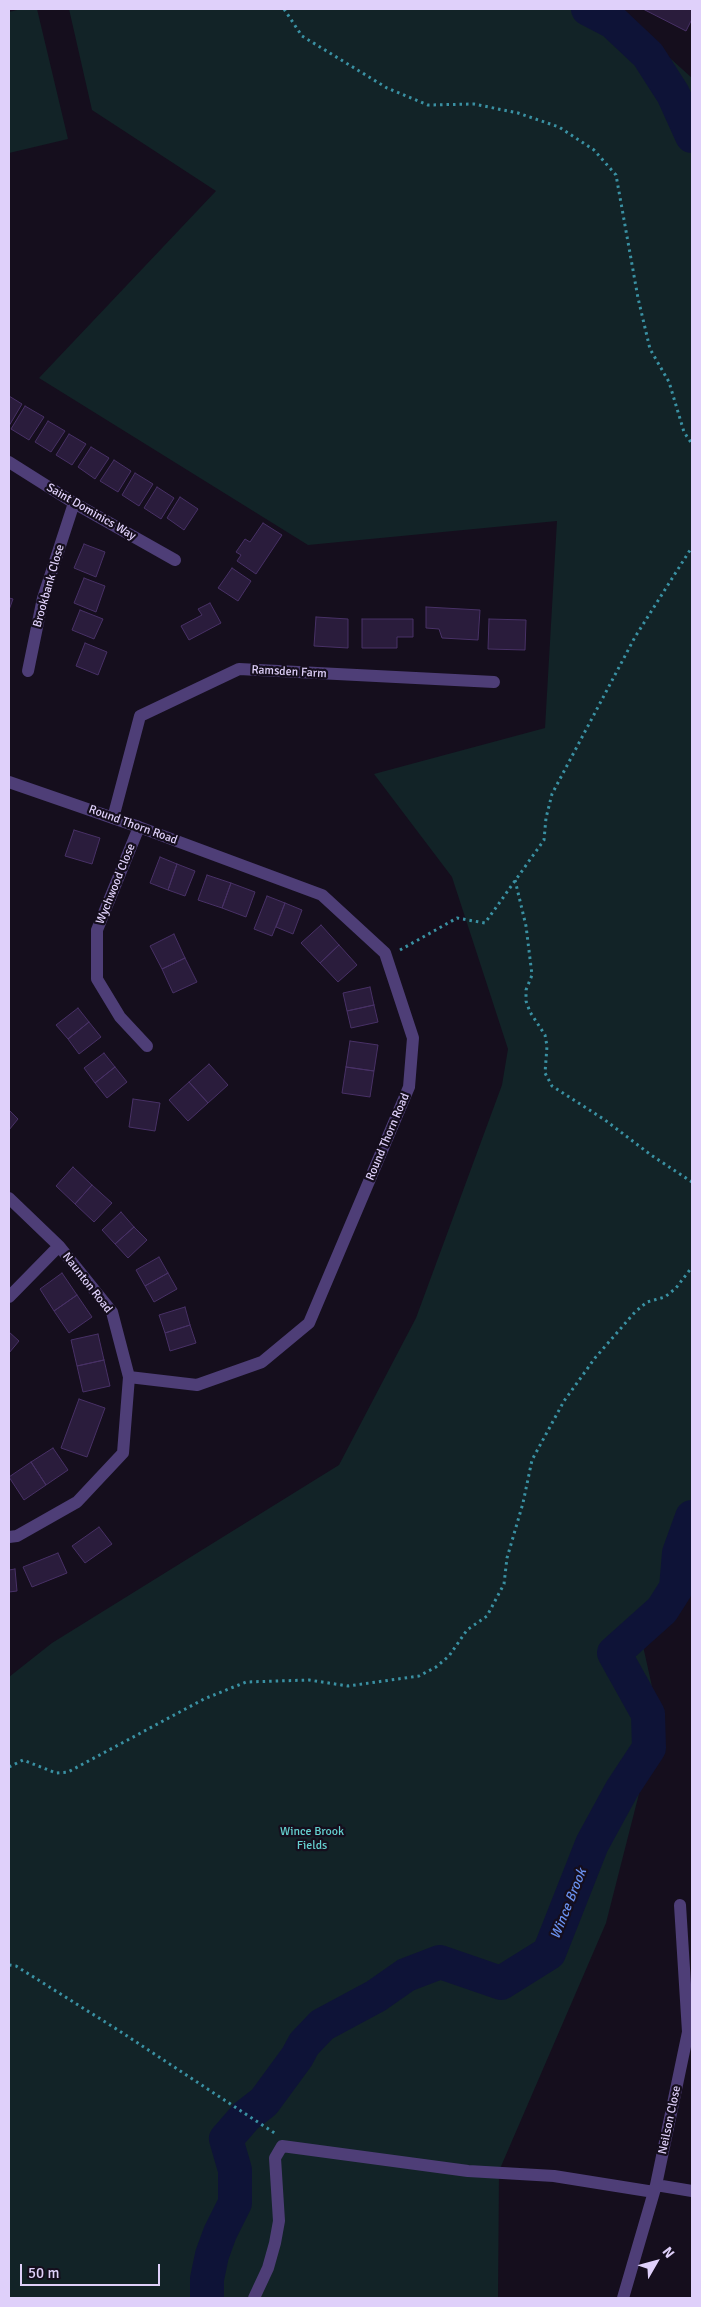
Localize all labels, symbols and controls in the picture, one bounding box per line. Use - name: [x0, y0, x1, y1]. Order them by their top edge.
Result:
- street label: Saint Dominics Way: [44, 481, 138, 543]
- street label: Brookbank Close: [30, 543, 68, 629]
- street label: Ramsden Farm: [251, 663, 327, 681]
- street label: Round Thorn Road: [87, 802, 179, 848]
- street label: Wychwood Close: [93, 842, 139, 926]
- street label: Round Thorn Road: [363, 1091, 413, 1183]
- street label: Naunton Road: [59, 1250, 115, 1316]
- park label: Wince Brook Fields: [280, 1825, 344, 1853]
- water label: Wince Brook: [547, 1866, 591, 1942]
- street label: Neilson Close: [656, 2084, 684, 2156]
- north arrow: [631, 2237, 681, 2287]
- text: N: [659, 2243, 678, 2262]
- scale bar: [22, 2254, 162, 2286]
- text: 50 m: [28, 2264, 59, 2282]

